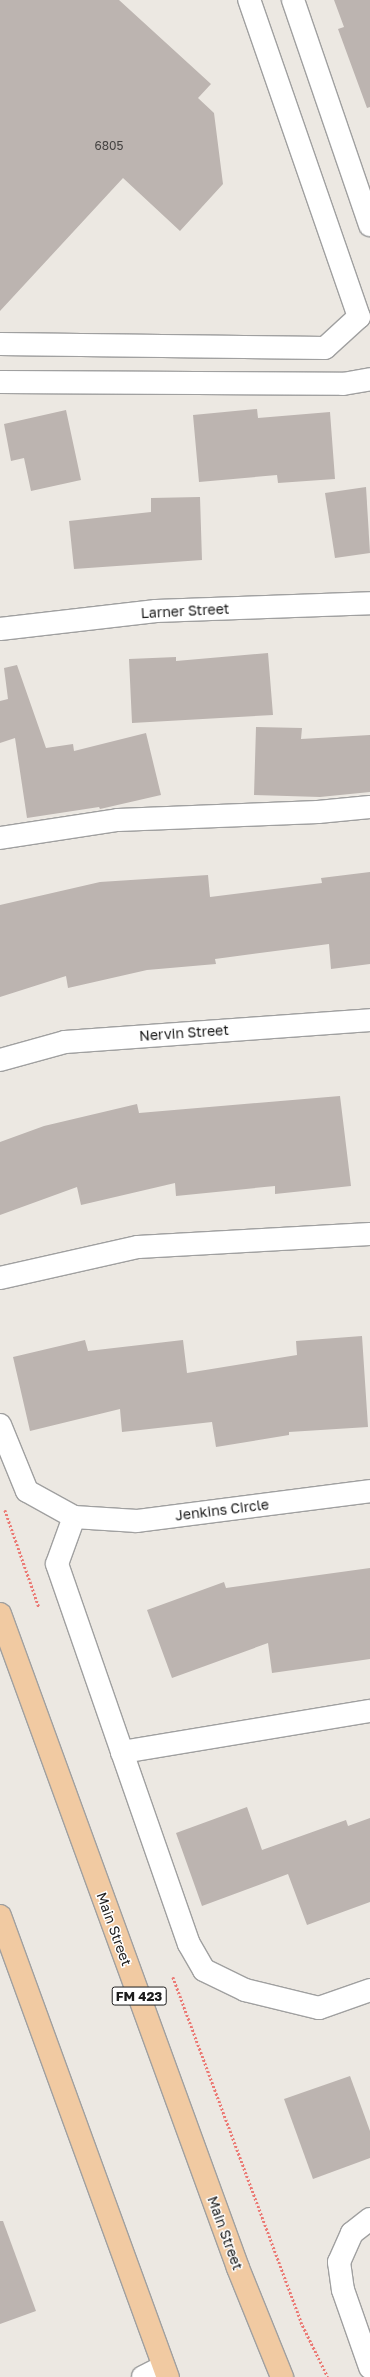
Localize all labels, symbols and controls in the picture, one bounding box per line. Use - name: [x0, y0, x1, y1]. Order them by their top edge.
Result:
- house number: 6805: [95, 139, 123, 153]
- street label: Larner Street: [140, 600, 230, 622]
- street label: Nervin Street: [139, 1021, 229, 1045]
- street label: Jenkins Circle: [174, 1496, 270, 1524]
- street label: Main Street: [93, 1890, 135, 1968]
- road number: FM 423: [111, 1985, 167, 2007]
- street label: Main Street: [204, 2194, 246, 2272]

